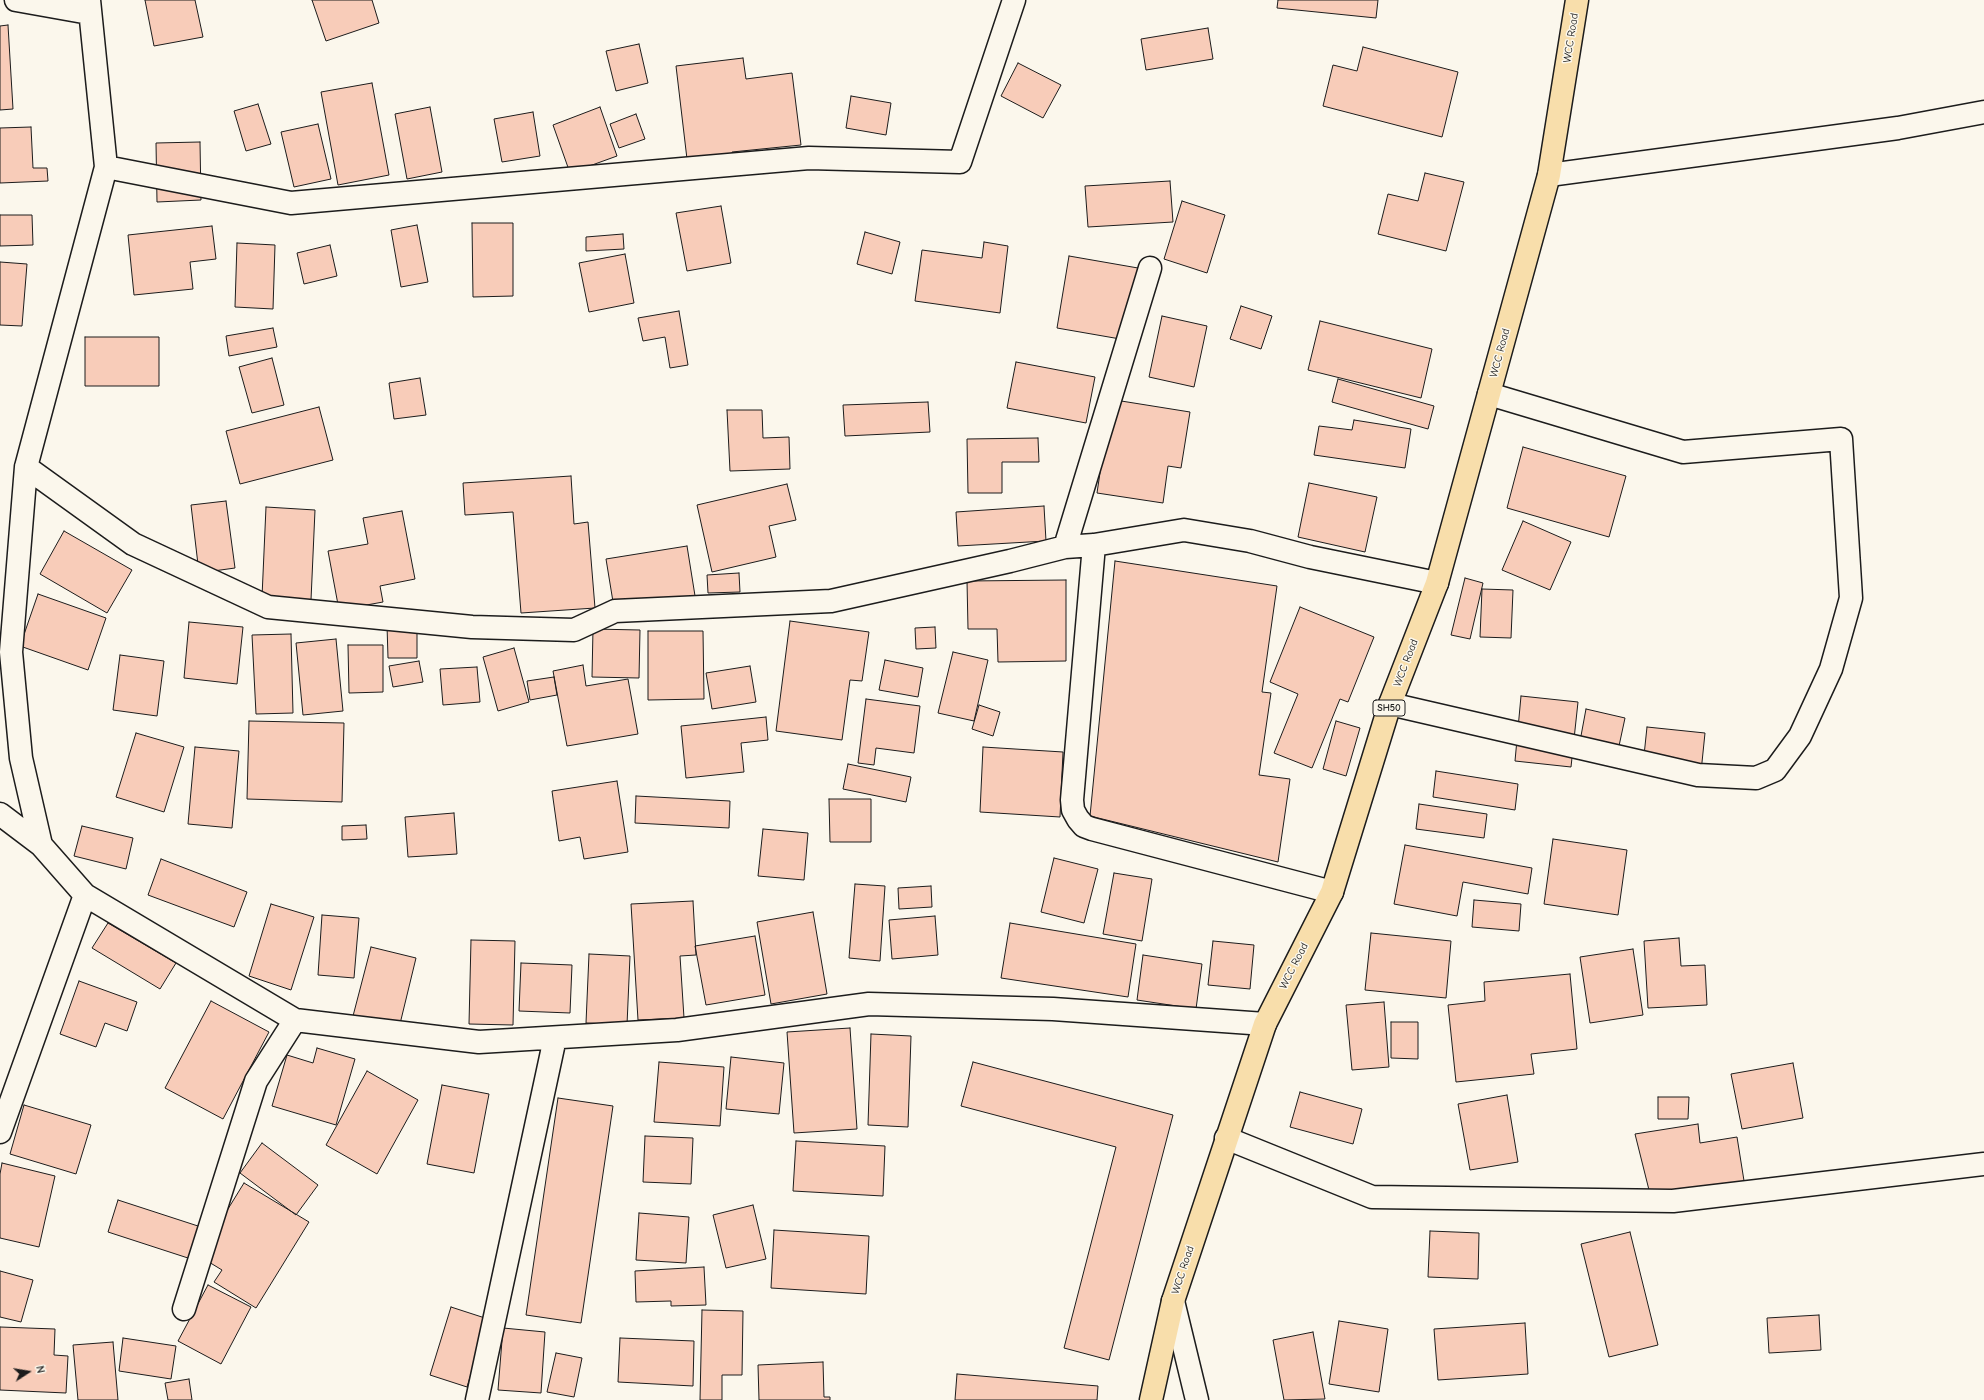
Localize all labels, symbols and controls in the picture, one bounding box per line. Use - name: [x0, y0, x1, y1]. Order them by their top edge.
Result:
- street label: WCC Road: [1561, 12, 1581, 64]
- street label: WCC Road: [1487, 327, 1513, 379]
- street label: WCC Road: [1391, 637, 1421, 689]
- road number: SH50: [1373, 700, 1405, 716]
- street label: WCC Road: [1277, 941, 1311, 991]
- street label: WCC Road: [1169, 1244, 1197, 1296]
- north arrow: [8, 1352, 48, 1392]
- text: N: [33, 1365, 47, 1374]

